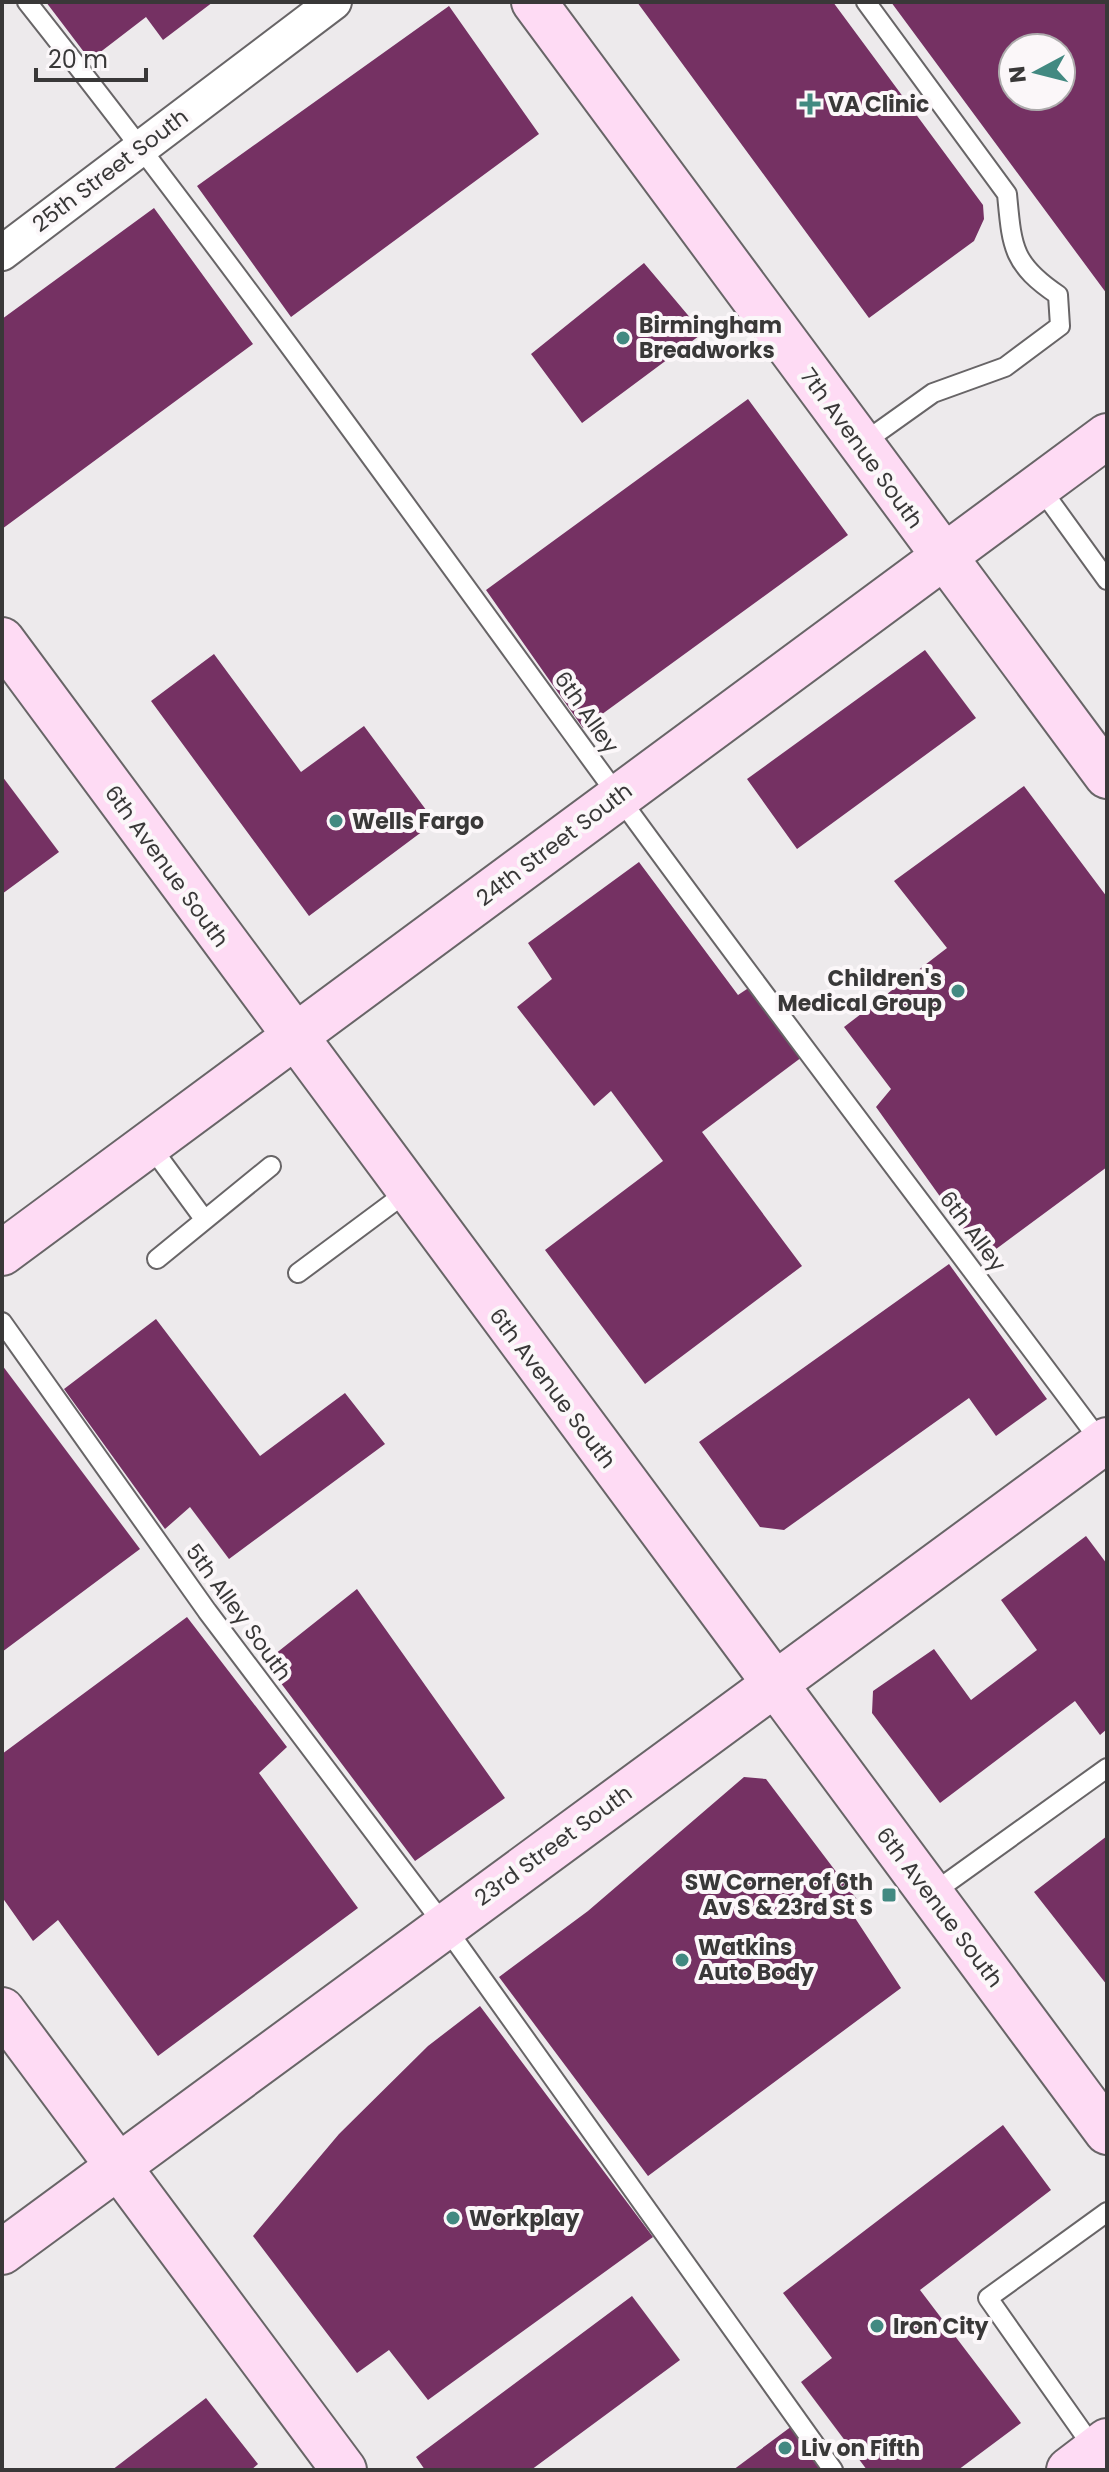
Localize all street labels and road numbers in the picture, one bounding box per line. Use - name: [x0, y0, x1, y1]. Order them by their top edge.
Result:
- street label: 25th Street South: [26, 101, 195, 239]
- street label: 7th Avenue South: [793, 362, 930, 535]
- street label: 6th Alley: [547, 665, 626, 760]
- street label: 24th Street South: [470, 775, 639, 913]
- street label: 6th Avenue South: [97, 779, 236, 954]
- street label: 6th Alley: [932, 1185, 1014, 1278]
- street label: 6th Avenue South: [482, 1302, 623, 1475]
- street label: 5th Alley South: [178, 1537, 299, 1687]
- street label: 23rd Street South: [468, 1778, 638, 1913]
- street label: 6th Avenue South: [869, 1821, 1010, 1994]

